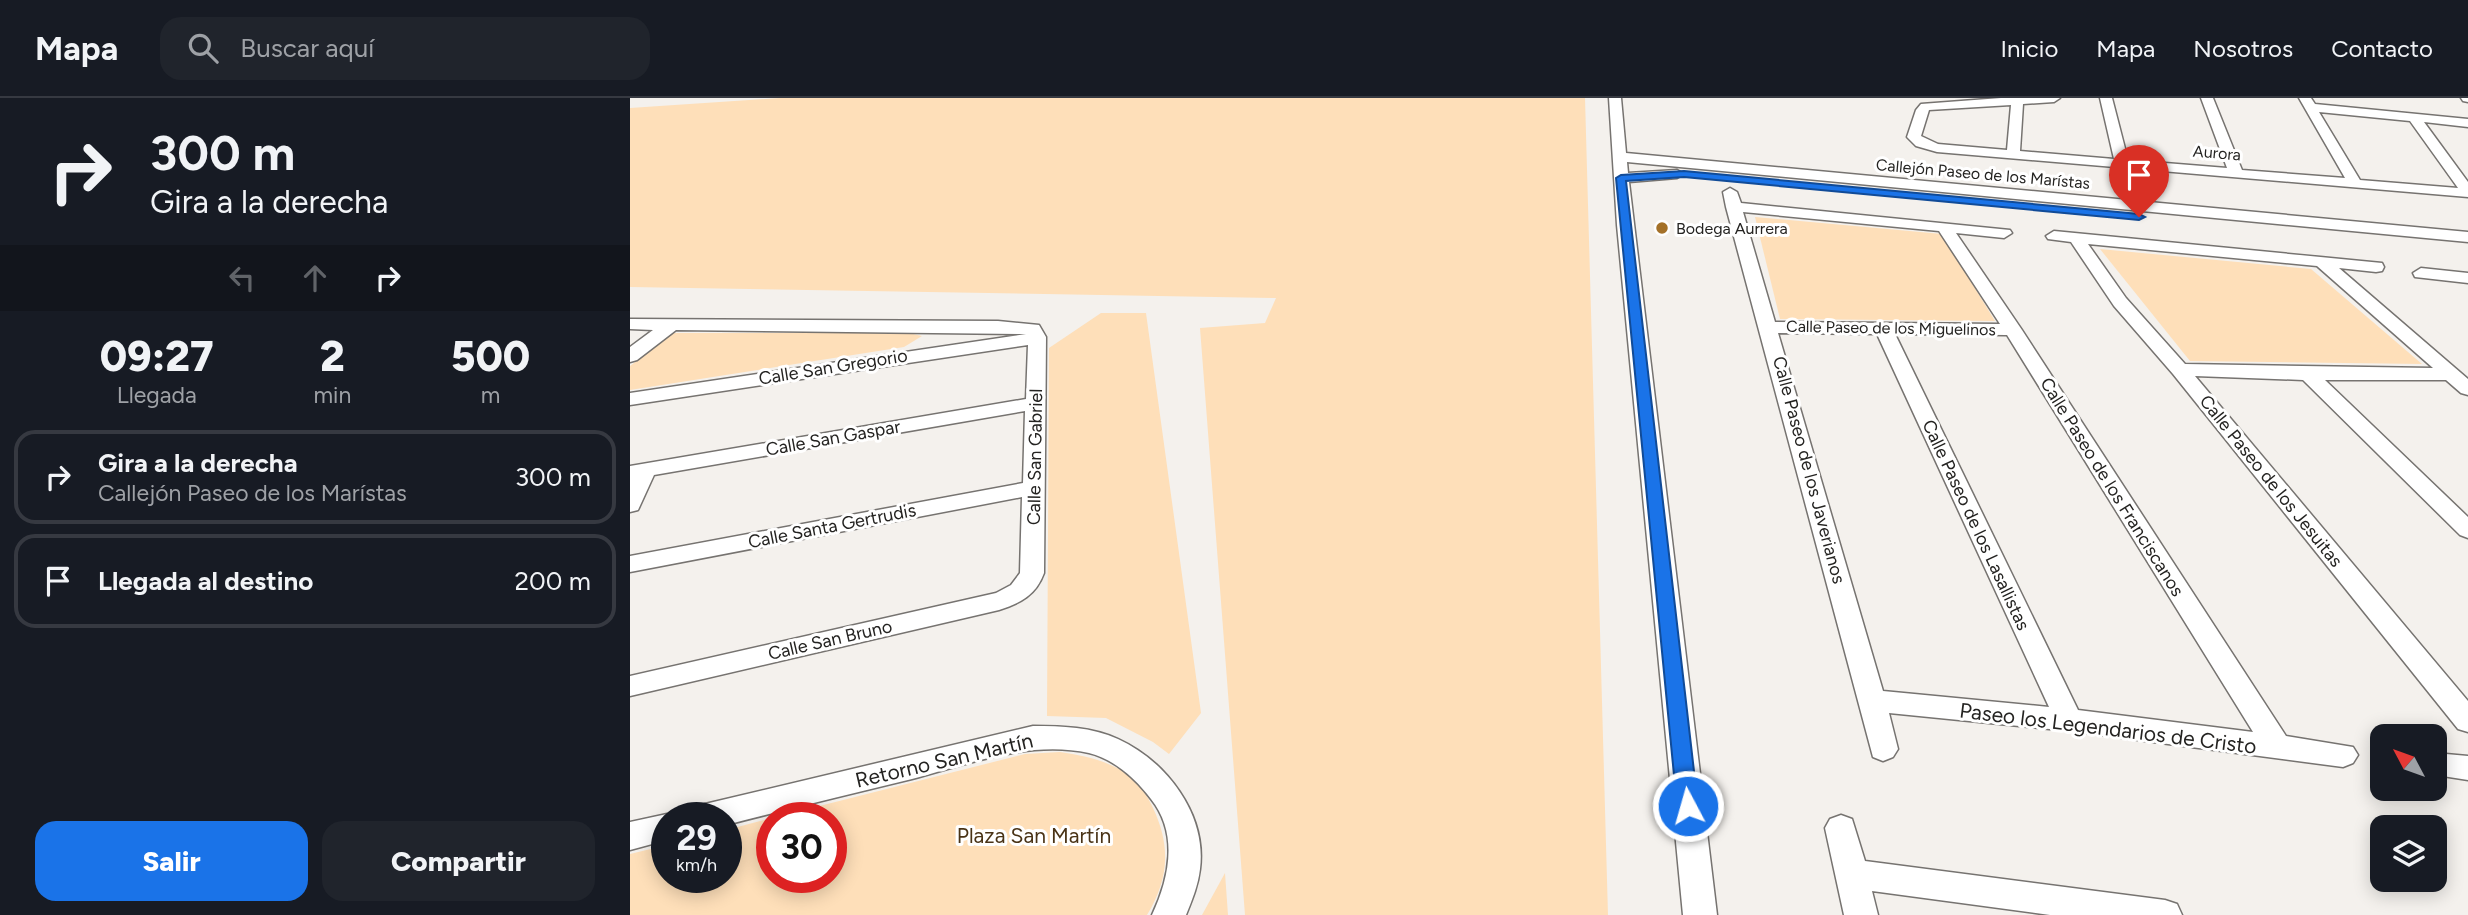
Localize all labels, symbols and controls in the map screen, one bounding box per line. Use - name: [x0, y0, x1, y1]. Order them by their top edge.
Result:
- search box: [160, 17, 650, 80]
- text: Mapa: [35, 29, 118, 68]
- icon: search: [184, 29, 222, 67]
- text: Buscar aquí: [240, 32, 374, 64]
- text: Inicio: [2000, 34, 2058, 63]
- text: Mapa: [2096, 34, 2155, 63]
- text: Nosotros: [2193, 34, 2293, 63]
- text: Contacto: [2331, 34, 2433, 63]
- text: 300 m: [150, 123, 295, 182]
- icon: right: [35, 126, 126, 217]
- street label: Aurora: [2192, 141, 2242, 165]
- pin: [2109, 145, 2169, 217]
- street label: Callejón Paseo de los Marístas: [1875, 155, 2091, 193]
- icon: arrive: [2120, 156, 2158, 194]
- text: Gira a la derecha: [150, 183, 388, 221]
- place label: Bodega Aurrera: [1676, 219, 1788, 238]
- marker: Bodega Aurrera: [1654, 220, 1670, 236]
- icon: left: [223, 259, 261, 297]
- icon: ahead: [296, 259, 334, 297]
- icon: right: [369, 259, 407, 297]
- street label: Calle Paseo de los Miguelinos: [1786, 317, 1996, 339]
- text: 09:27: [100, 331, 214, 382]
- text: 2: [320, 331, 345, 382]
- text: 500: [451, 331, 530, 382]
- street label: Calle San Gregorio: [757, 344, 909, 390]
- street label: Calle Paseo de los Javerianos: [1768, 354, 1850, 586]
- street label: Calle Paseo de los Franciscanos: [2035, 373, 2189, 601]
- text: Llegada: [117, 381, 197, 409]
- text: min: [313, 381, 351, 409]
- text: m: [481, 381, 500, 409]
- street label: Calle San Gabriel: [1023, 389, 1047, 525]
- street label: Calle Paseo de los Jesuitas: [2195, 391, 2347, 571]
- street label: Calle San Gaspar: [764, 415, 902, 461]
- street label: Calle Paseo de los Lasallistas: [1917, 416, 2035, 634]
- text: Gira a la derecha: [98, 447, 298, 479]
- icon: right: [39, 458, 77, 496]
- text: 300 m: [515, 461, 591, 493]
- text: Callejón Paseo de los Marístas: [98, 479, 407, 507]
- street label: Calle Santa Gertrudis: [746, 499, 918, 553]
- icon: arrive: [39, 562, 77, 600]
- text: Llegada al destino: [98, 565, 313, 597]
- text: 200 m: [515, 565, 591, 597]
- street label: Calle San Bruno: [766, 615, 894, 665]
- street label: Paseo los Legendarios de Cristo: [1958, 697, 2258, 759]
- north arrow: [2370, 724, 2446, 802]
- map controls: [2370, 724, 2447, 892]
- street label: Retorno San Martín: [853, 727, 1035, 793]
- position arrow: [1651, 769, 1725, 843]
- speed limit sign: 30: [756, 802, 847, 893]
- button: layers: [2370, 815, 2447, 892]
- text: 29: [676, 817, 717, 859]
- button: Salir: [35, 821, 308, 901]
- button: Compartir: [322, 821, 595, 901]
- park label: Plaza San Martín: [957, 823, 1111, 848]
- text: km/h: [676, 854, 717, 876]

